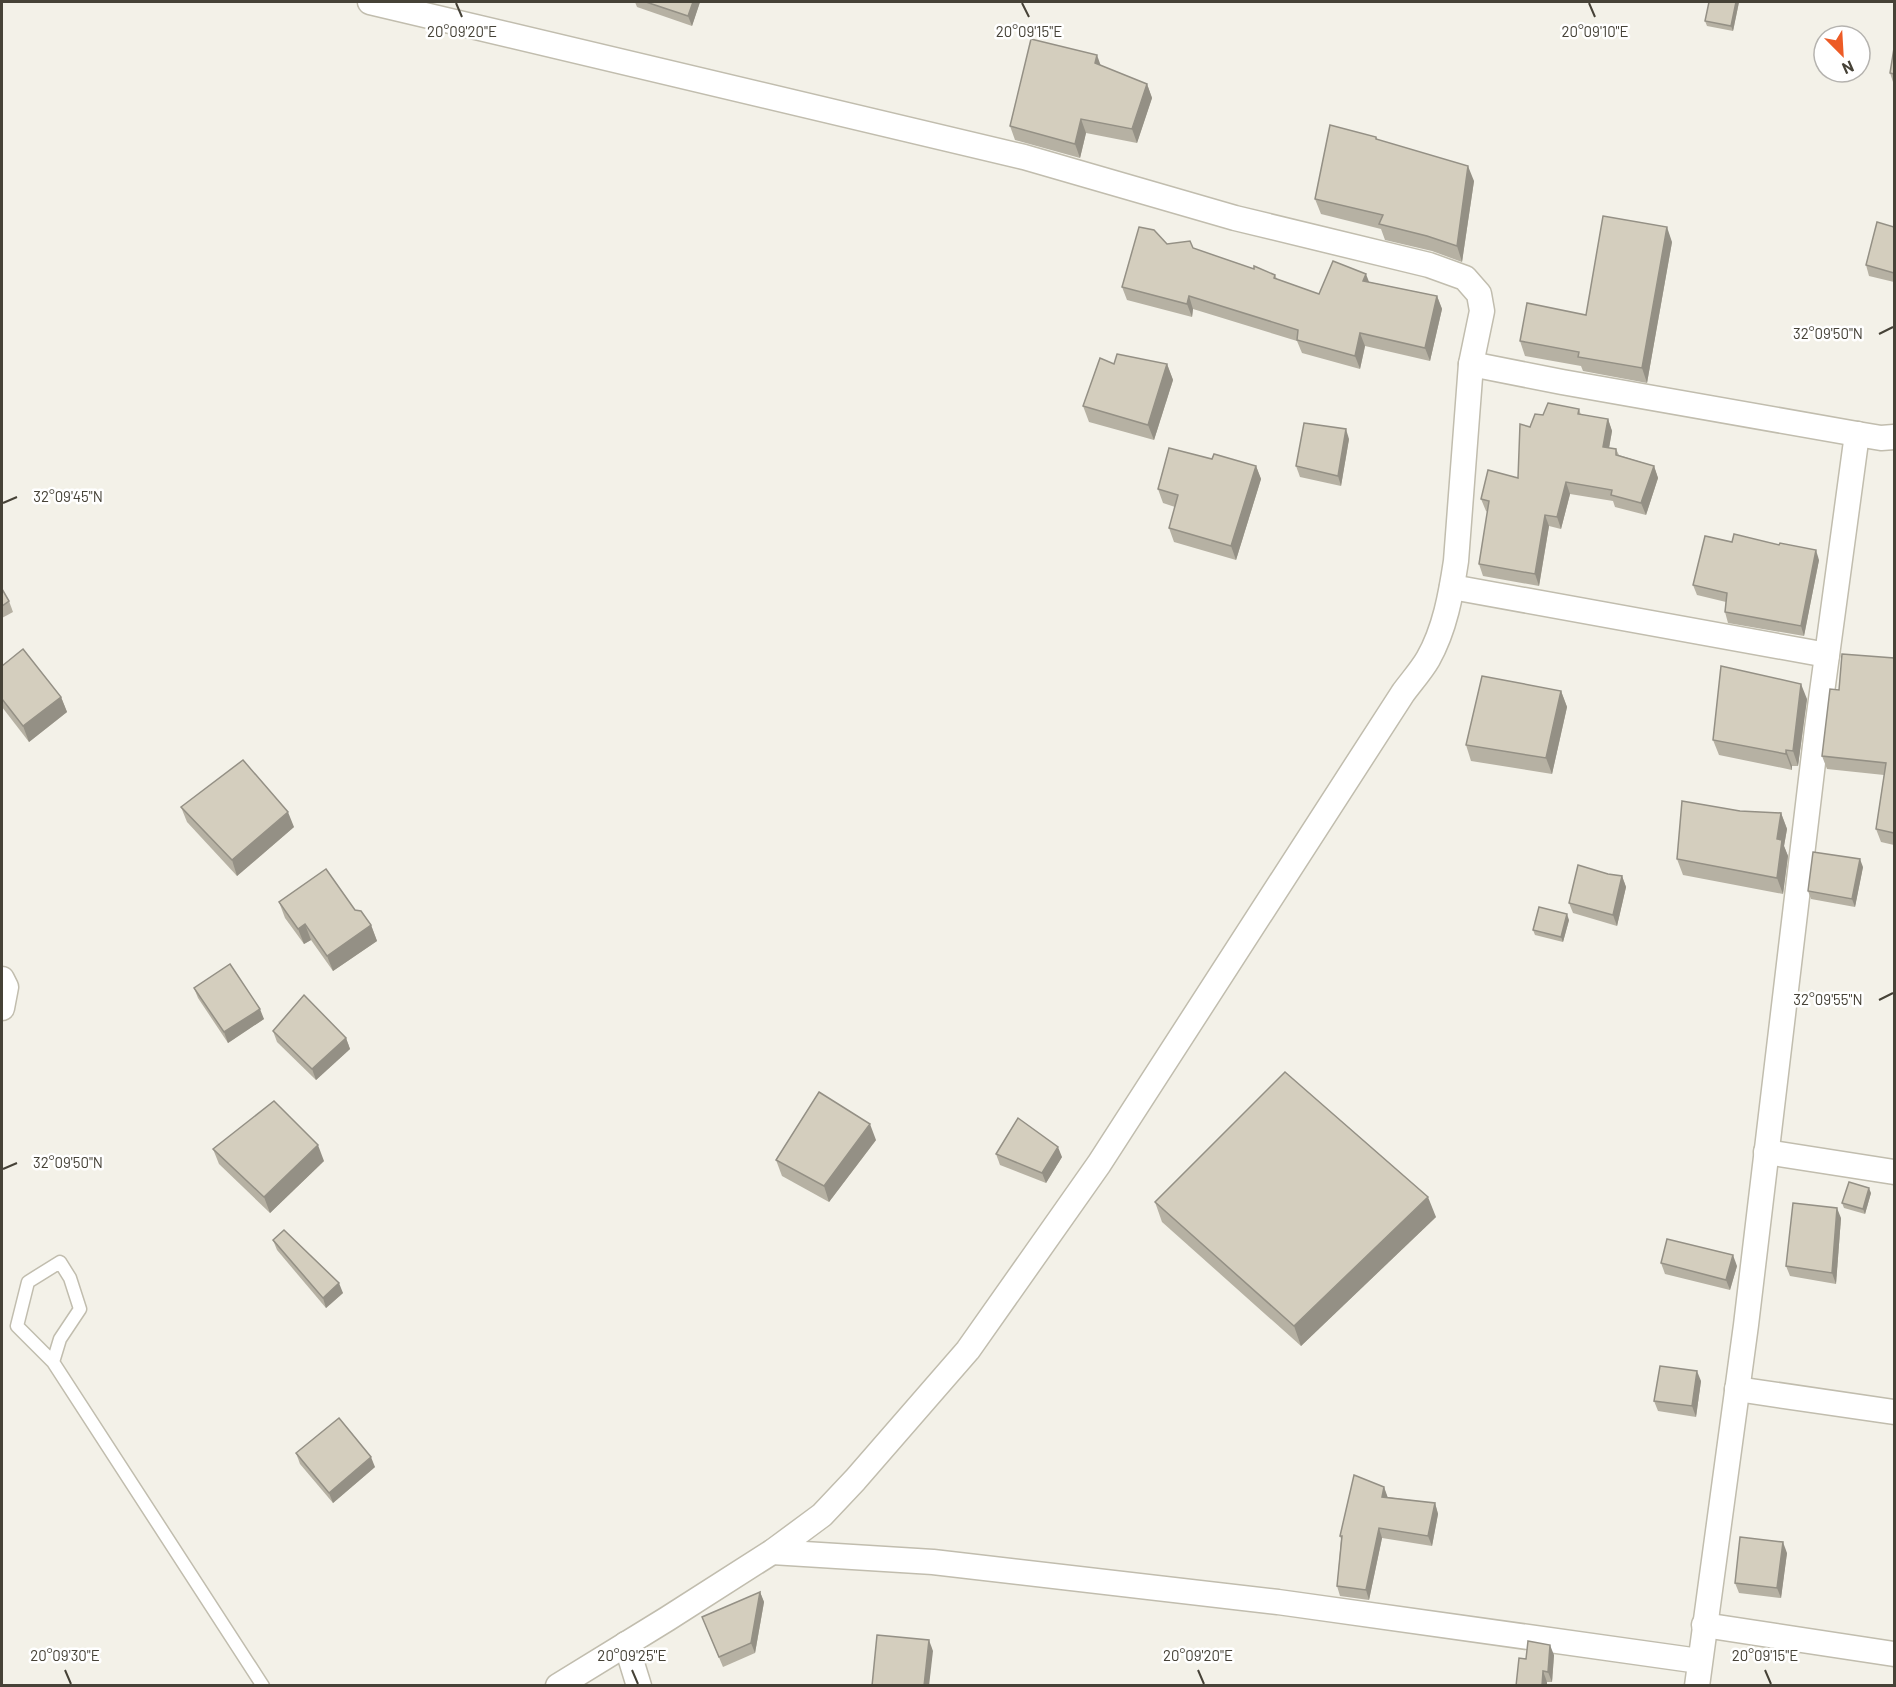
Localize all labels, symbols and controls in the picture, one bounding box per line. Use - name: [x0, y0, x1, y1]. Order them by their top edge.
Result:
- text: 20°09'20"E: [427, 22, 497, 40]
- text: 20°09'15"E: [996, 22, 1062, 40]
- text: 20°09'10"E: [1561, 22, 1629, 40]
- north arrow: [1812, 24, 1872, 84]
- text: N: [1840, 57, 1857, 79]
- text: 32°09'50"N: [1793, 324, 1863, 342]
- text: 32°09'45"N: [33, 487, 103, 505]
- text: 32°09'55"N: [1793, 990, 1863, 1008]
- text: 32°09'50"N: [33, 1153, 103, 1171]
- text: 20°09'30"E: [30, 1646, 100, 1664]
- text: 20°09'25"E: [597, 1646, 667, 1664]
- text: 20°09'20"E: [1163, 1646, 1233, 1664]
- text: 20°09'15"E: [1732, 1646, 1798, 1664]

